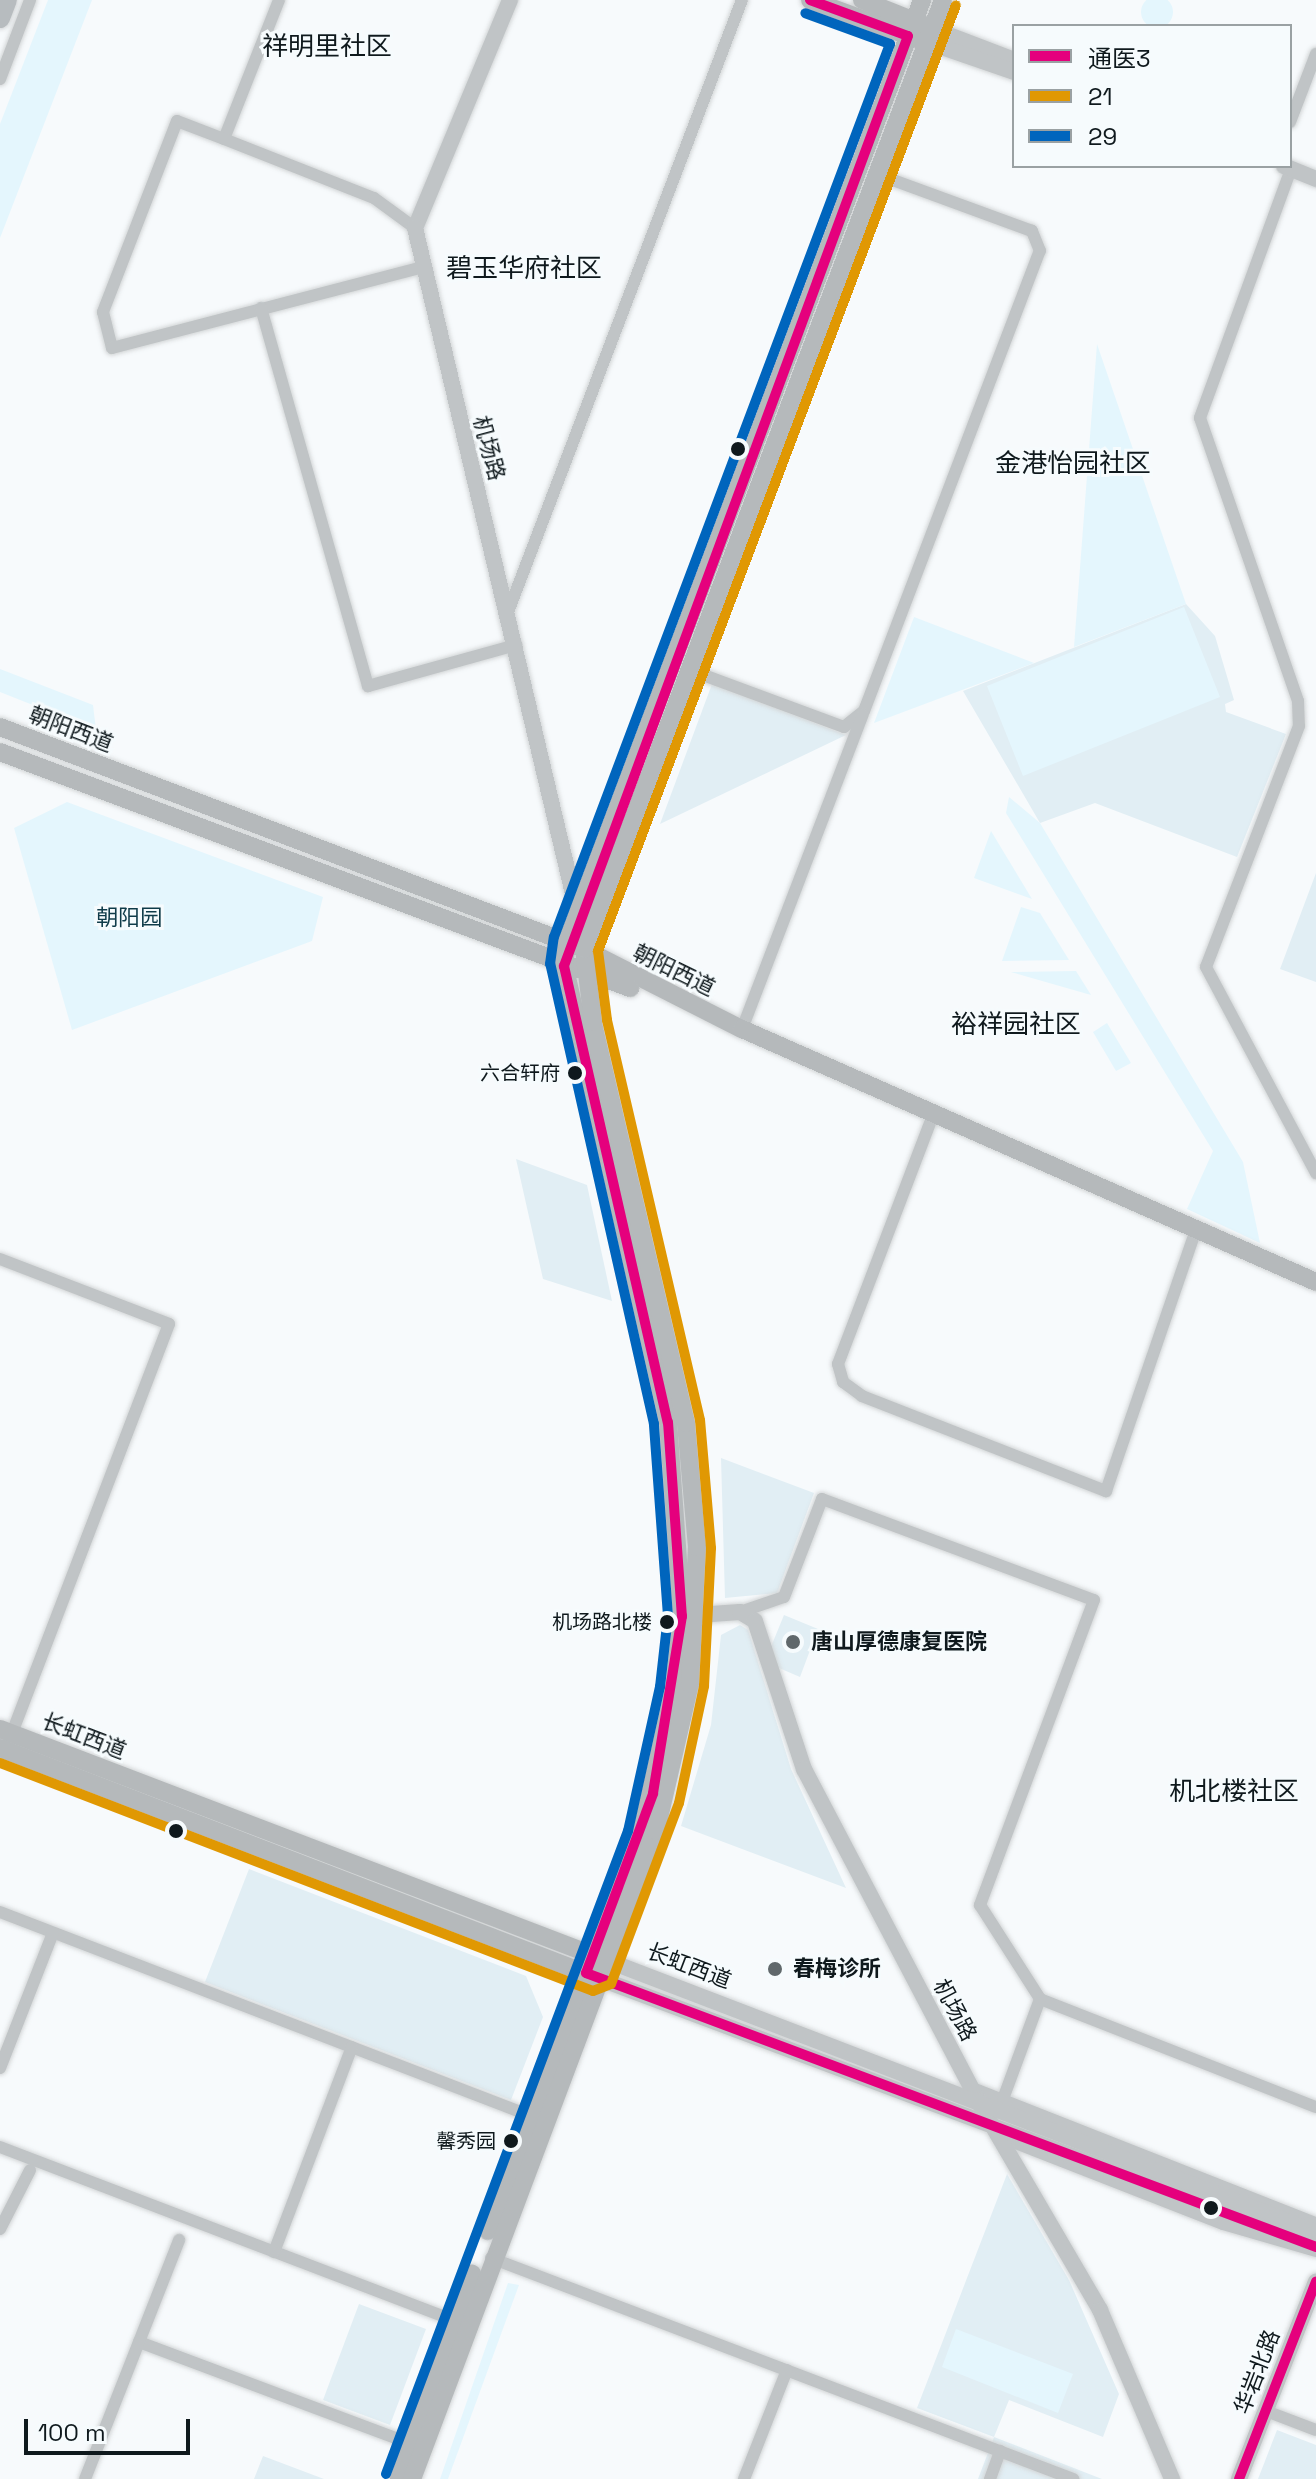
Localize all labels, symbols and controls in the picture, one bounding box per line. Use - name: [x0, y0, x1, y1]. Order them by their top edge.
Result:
- legend: [1012, 24, 1292, 168]
- district label: 祥明里社区: [262, 31, 392, 63]
- text: 通医3: [1088, 43, 1151, 74]
- text: 21: [1088, 81, 1113, 112]
- text: 29: [1088, 121, 1117, 152]
- district label: 碧玉华府社区: [446, 253, 602, 285]
- street label: 机场路: [468, 413, 510, 483]
- unlabelled marker: [730, 441, 746, 457]
- district label: 金港怡园社区: [995, 448, 1151, 480]
- street label: 朝阳西道: [25, 701, 117, 757]
- park label: 朝阳园: [96, 905, 162, 931]
- street label: 朝阳西道: [629, 939, 719, 1001]
- district label: 裕祥园社区: [951, 1009, 1081, 1041]
- place label: 六合轩府: [480, 1061, 560, 1085]
- marker: 六合轩府: [567, 1065, 583, 1081]
- place label: 机场路北楼: [552, 1610, 652, 1634]
- marker: 机场路北楼: [659, 1614, 675, 1630]
- place label: 唐山厚德康复医院: [811, 1629, 987, 1655]
- marker: 唐山厚德康复医院: [782, 1631, 804, 1653]
- street label: 长虹西道: [38, 1708, 130, 1764]
- district label: 机北楼社区: [1169, 1776, 1299, 1808]
- unlabelled marker: [168, 1823, 184, 1839]
- street label: 长虹西道: [643, 1938, 735, 1994]
- place label: 春梅诊所: [793, 1956, 881, 1982]
- marker: 春梅诊所: [764, 1958, 786, 1980]
- street label: 机场路: [928, 1975, 982, 2045]
- place label: 馨秀园: [436, 2129, 496, 2153]
- marker: 馨秀园: [503, 2133, 519, 2149]
- unlabelled marker: [1203, 2200, 1219, 2216]
- street label: 华岩北路: [1229, 2326, 1285, 2418]
- scale bar: [28, 2403, 194, 2453]
- text: 100 m: [38, 2417, 106, 2448]

